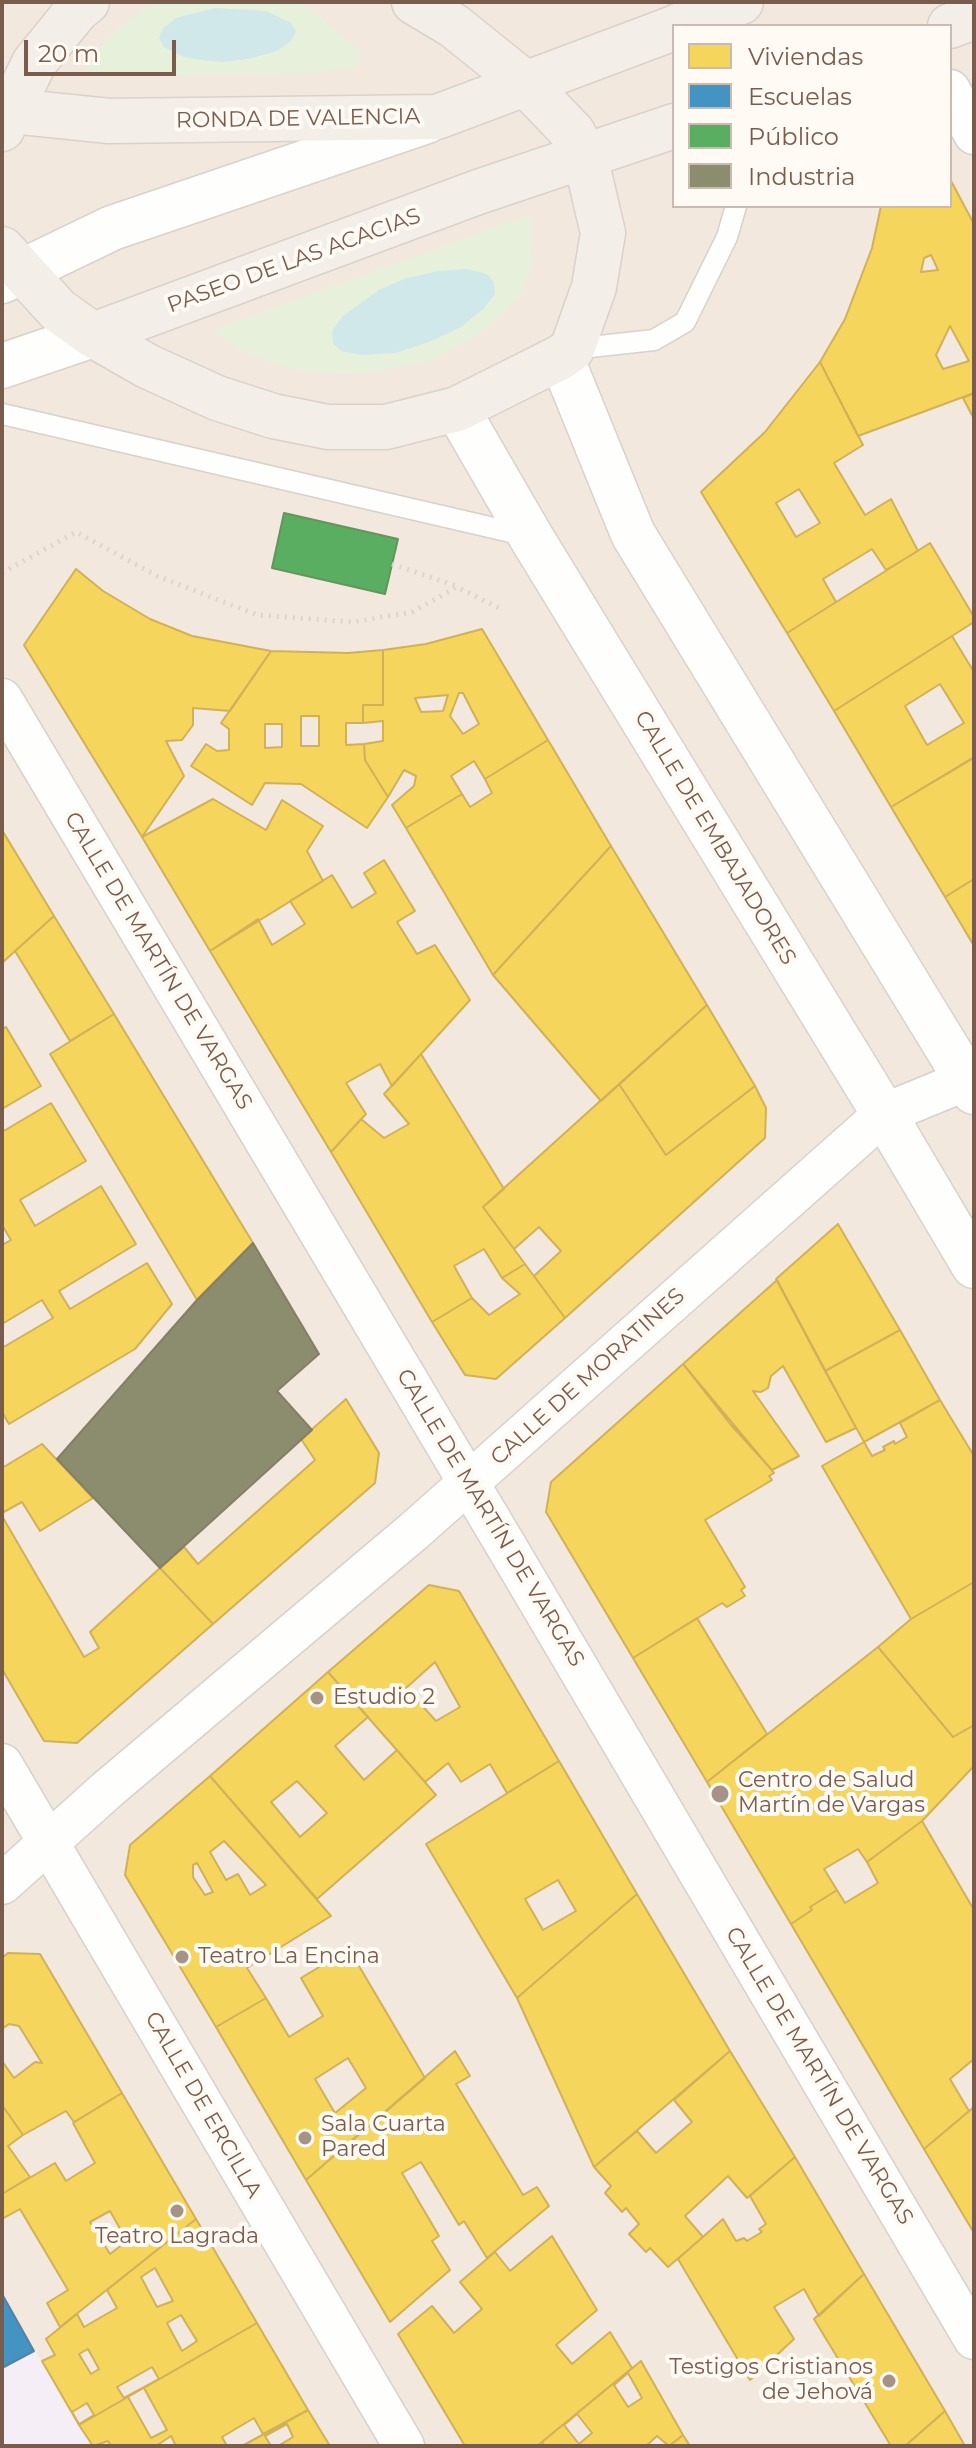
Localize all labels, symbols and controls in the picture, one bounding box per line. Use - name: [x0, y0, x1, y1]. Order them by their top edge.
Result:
- scale bar: [28, 24, 180, 74]
- legend: [672, 24, 952, 208]
- text: 20 m: [38, 39, 99, 68]
- text: Viviendas: [748, 42, 863, 71]
- text: Escuelas: [748, 82, 852, 111]
- street label: RONDA DE VALENCIA: [176, 104, 420, 134]
- text: Público: [748, 122, 839, 151]
- text: Industria: [748, 162, 855, 191]
- street label: PASEO DE LAS ACACIAS: [164, 203, 424, 319]
- street label: CALLE DE EMBAJADORES: [629, 706, 801, 970]
- street label: CALLE DE MARTÍN DE VARGAS: [58, 807, 258, 1115]
- street label: CALLE DE MORATINES: [486, 1283, 690, 1471]
- street label: CALLE DE MARTÍN DE VARGAS: [390, 1364, 590, 1672]
- place label: Estudio 2: [333, 1685, 435, 1711]
- marker: Estudio 2: [308, 1689, 326, 1707]
- place label: Centro de Salud Martín de Vargas: [738, 1768, 925, 1820]
- marker: Centro de Salud Martín de Vargas: [709, 1783, 731, 1805]
- street label: CALLE DE MARTÍN DE VARGAS: [719, 1922, 919, 2230]
- place label: Teatro La Encina: [198, 1944, 380, 1970]
- marker: Teatro La Encina: [173, 1948, 191, 1966]
- street label: CALLE DE ERCILLA: [139, 2007, 267, 2203]
- place label: Sala Cuarta Pared: [321, 2112, 446, 2164]
- marker: Sala Cuarta Pared: [296, 2129, 314, 2147]
- marker: Teatro Lagrada: [168, 2202, 186, 2220]
- place label: Teatro Lagrada: [95, 2224, 259, 2250]
- place label: Testigos Cristianos de Jehová: [669, 2355, 873, 2406]
- marker: Testigos Cristianos de Jehová: [880, 2372, 898, 2390]

